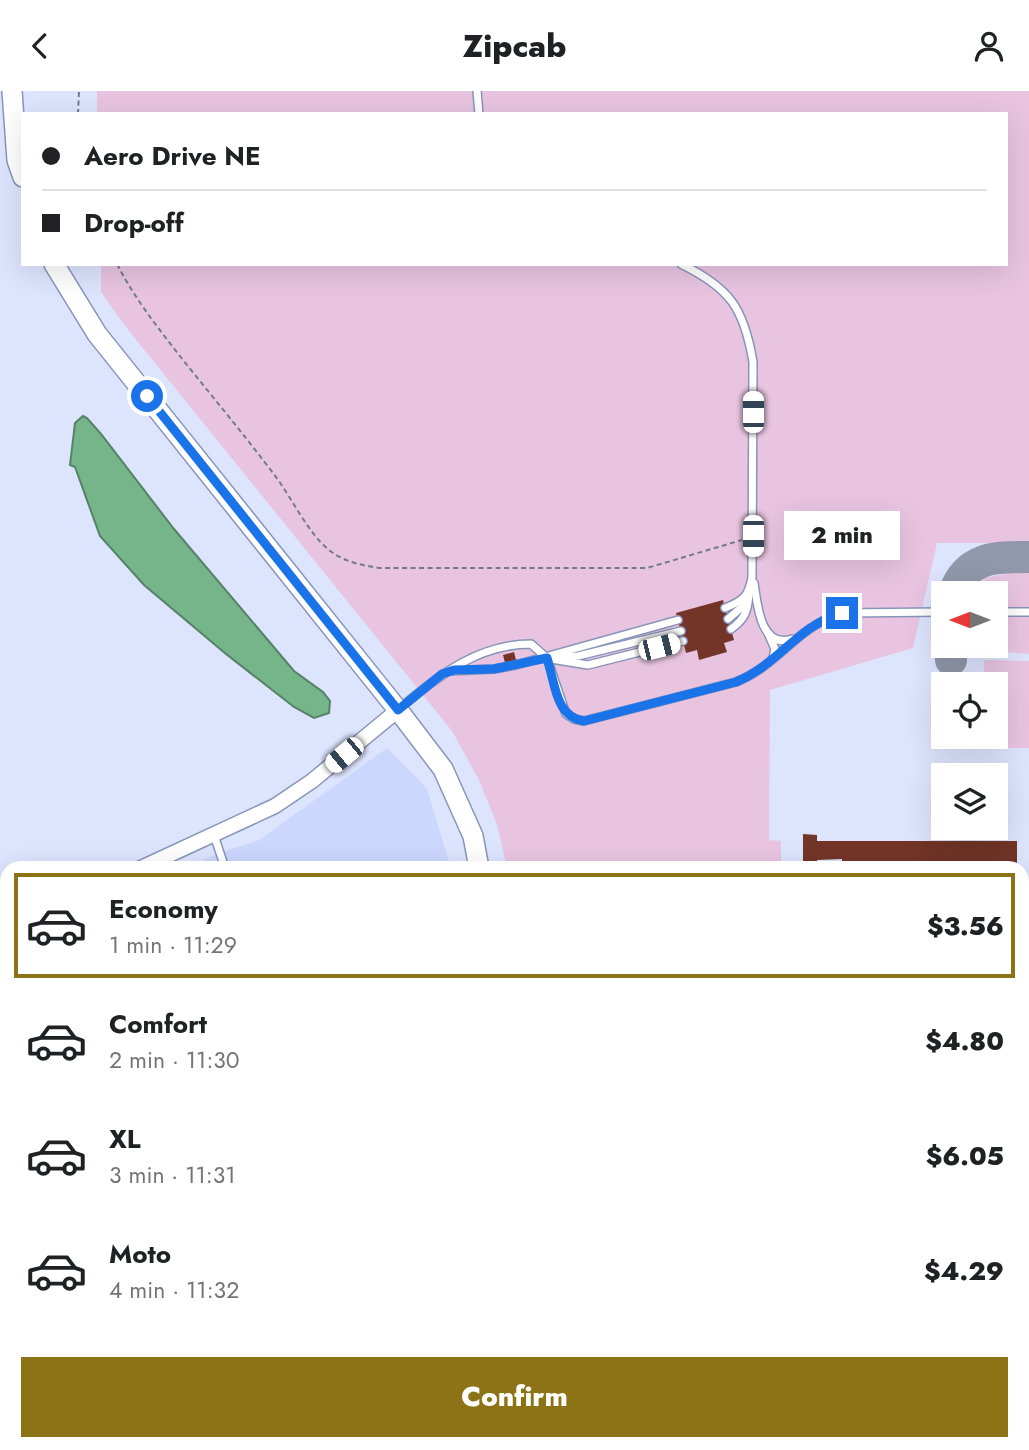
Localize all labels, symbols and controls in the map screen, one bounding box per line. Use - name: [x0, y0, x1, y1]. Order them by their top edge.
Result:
- text: Zipcab: [463, 23, 566, 69]
- icon: back: [21, 27, 59, 65]
- icon: person: [970, 27, 1008, 65]
- text: Aero Drive NE: [84, 137, 261, 175]
- text: Drop-off: [84, 204, 184, 242]
- route start: [131, 380, 163, 412]
- car: [743, 391, 764, 433]
- callout: 2 min: [784, 511, 900, 561]
- car: [743, 515, 764, 557]
- text: 2 min: [811, 518, 873, 552]
- north arrow: [931, 581, 1008, 658]
- map controls: [931, 581, 1008, 840]
- route end: [826, 597, 858, 629]
- car: [637, 632, 682, 662]
- button: locate: [931, 672, 1008, 749]
- car: [322, 733, 367, 777]
- button: layers: [931, 763, 1008, 840]
- text: Economy: [109, 890, 218, 928]
- icon: car: [25, 894, 88, 957]
- text: $3.56: [927, 907, 1004, 945]
- text: 1 min · 11:29: [109, 928, 237, 962]
- text: Comfort: [109, 1005, 207, 1043]
- icon: car: [25, 1009, 88, 1072]
- text: $4.80: [925, 1022, 1004, 1060]
- text: 2 min · 11:30: [109, 1043, 240, 1077]
- text: XL: [109, 1120, 141, 1158]
- icon: car: [25, 1124, 88, 1187]
- text: $6.05: [926, 1137, 1004, 1175]
- text: 3 min · 11:31: [109, 1158, 236, 1192]
- text: Moto: [109, 1235, 171, 1273]
- icon: car: [25, 1239, 88, 1302]
- text: $4.29: [924, 1252, 1004, 1290]
- text: 4 min · 11:32: [109, 1273, 239, 1307]
- button: Confirm: [21, 1357, 1008, 1437]

